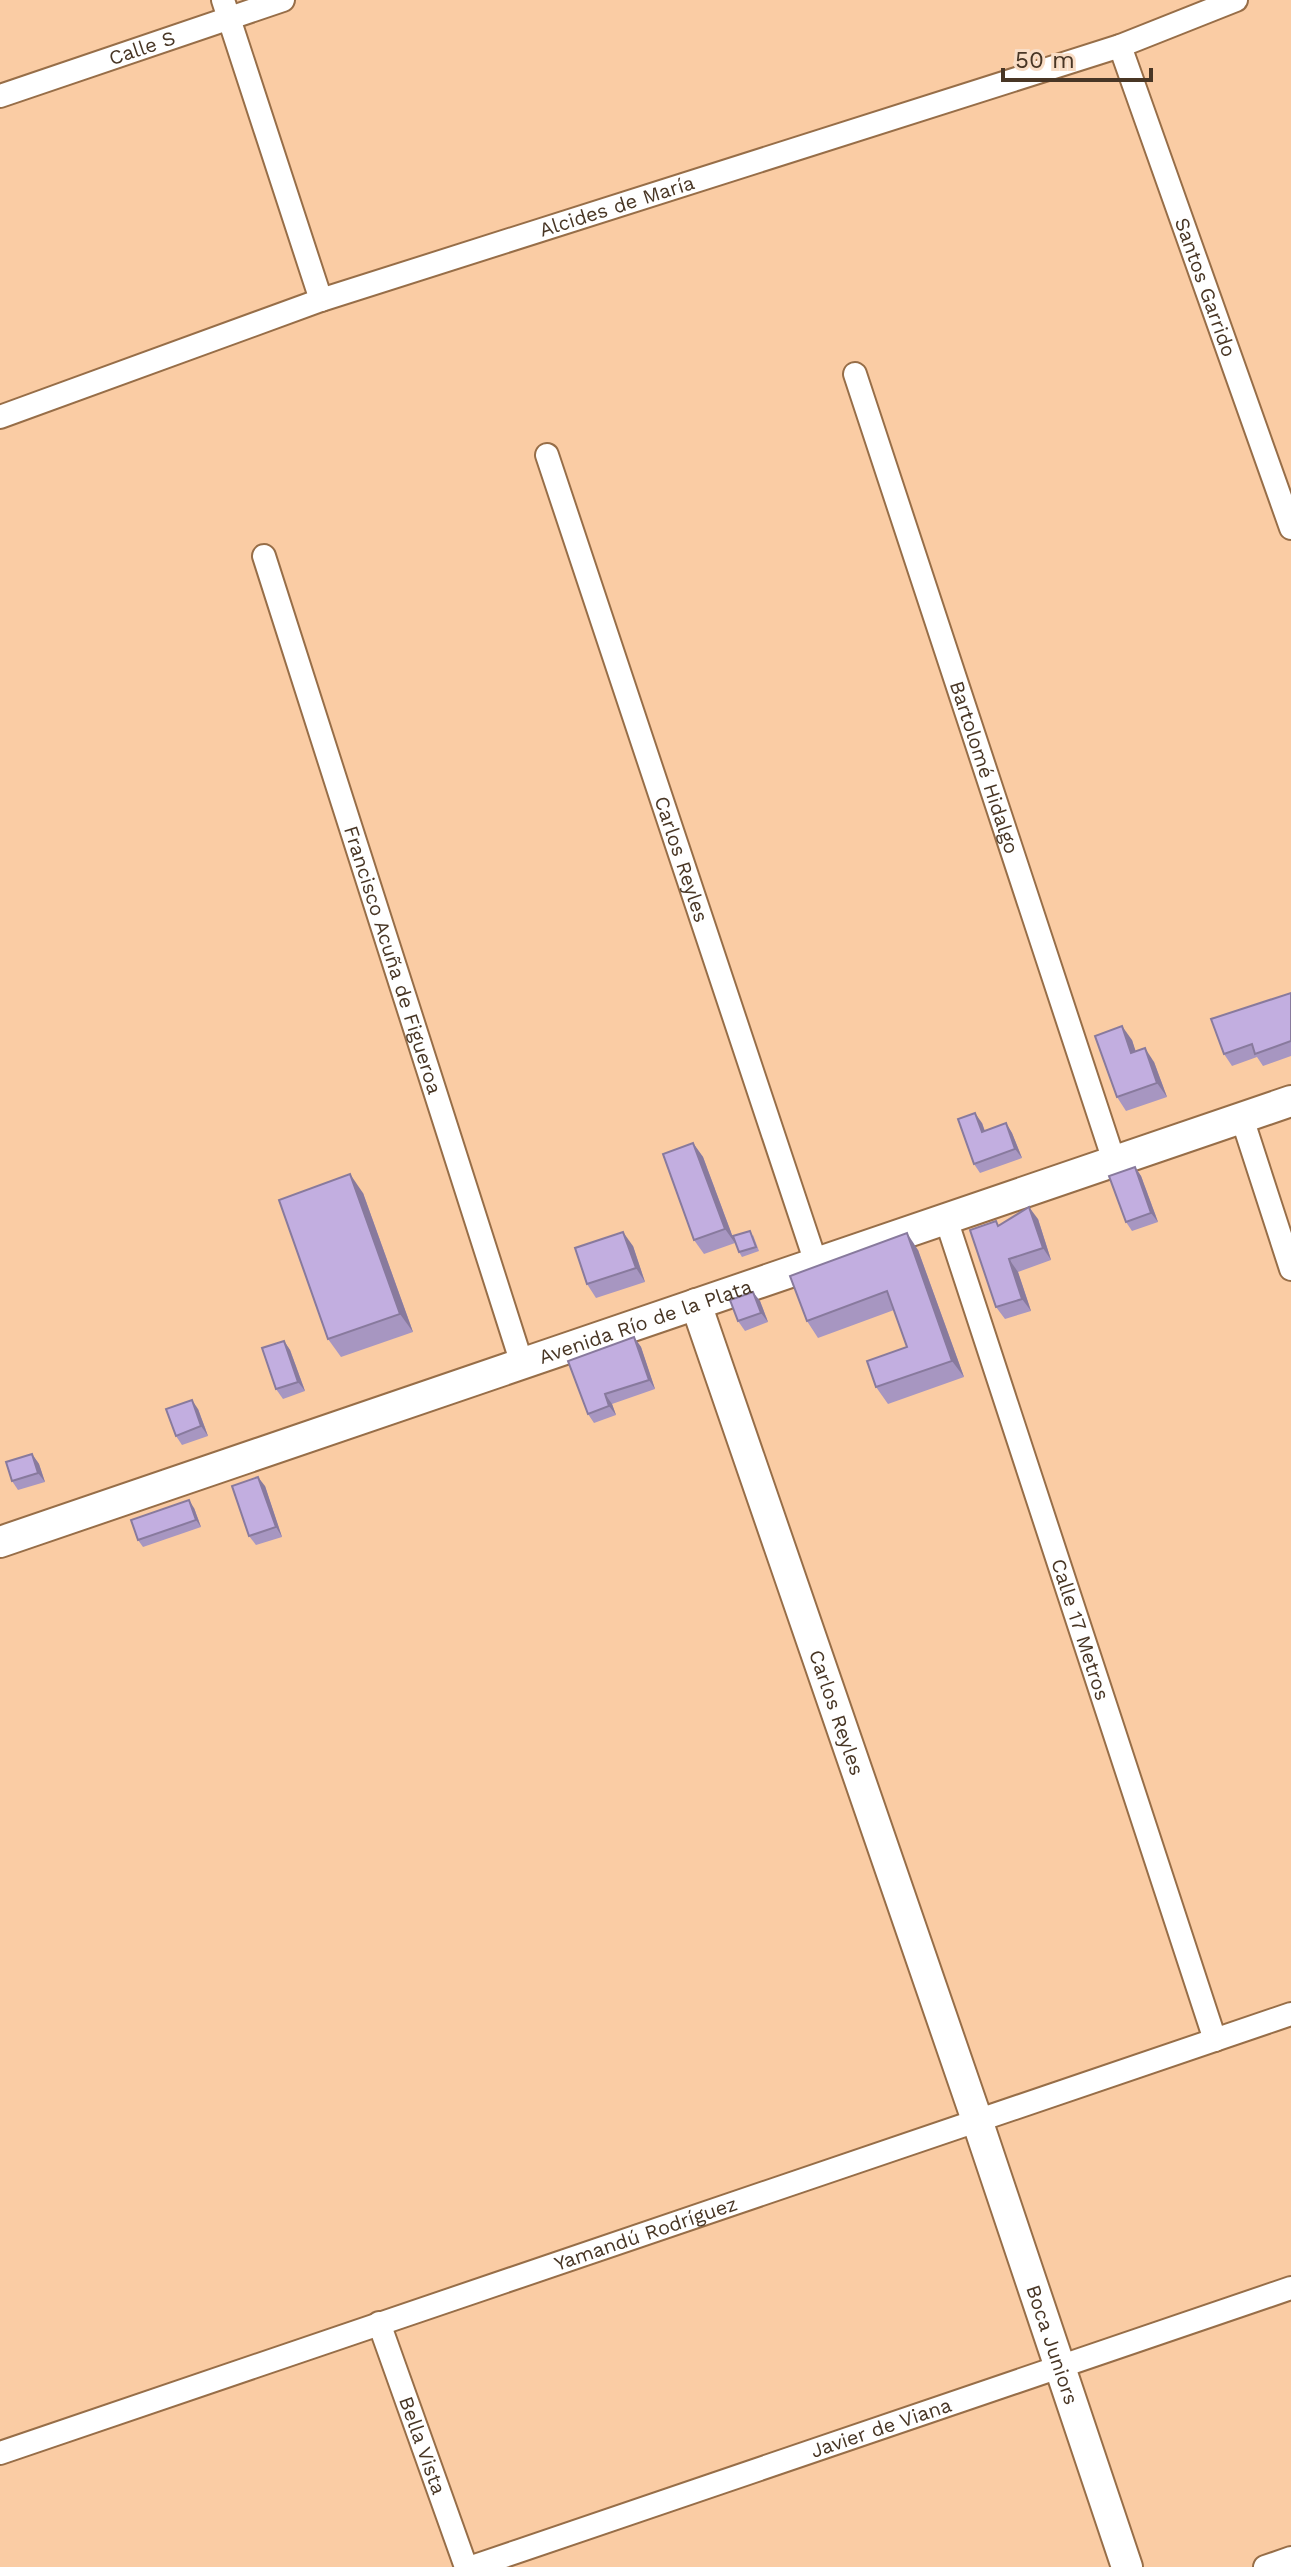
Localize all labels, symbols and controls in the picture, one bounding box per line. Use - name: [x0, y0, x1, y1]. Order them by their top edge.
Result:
- street label: Calle S: [106, 25, 178, 70]
- scale bar: [1003, 32, 1151, 82]
- text: 50 m: [1015, 46, 1075, 74]
- street label: Alcides de María: [536, 170, 697, 242]
- street label: Santos Garrido: [1170, 214, 1241, 360]
- street label: Bartolomé Hidalgo: [945, 678, 1024, 857]
- street label: Carlos Reyles: [649, 793, 714, 925]
- street label: Francisco Acuña de Figueroa: [339, 823, 447, 1097]
- street label: Avenida Río de la Plata: [536, 1274, 755, 1369]
- street label: Calle 17 Metros: [1046, 1556, 1115, 1703]
- street label: Carlos Reyles: [804, 1646, 869, 1778]
- street label: Yamandú Rodríguez: [551, 2191, 740, 2276]
- street label: Boca Juniors: [1021, 2282, 1084, 2408]
- street label: Bella Vista: [394, 2393, 451, 2498]
- street label: Javier de Viana: [807, 2393, 955, 2463]

